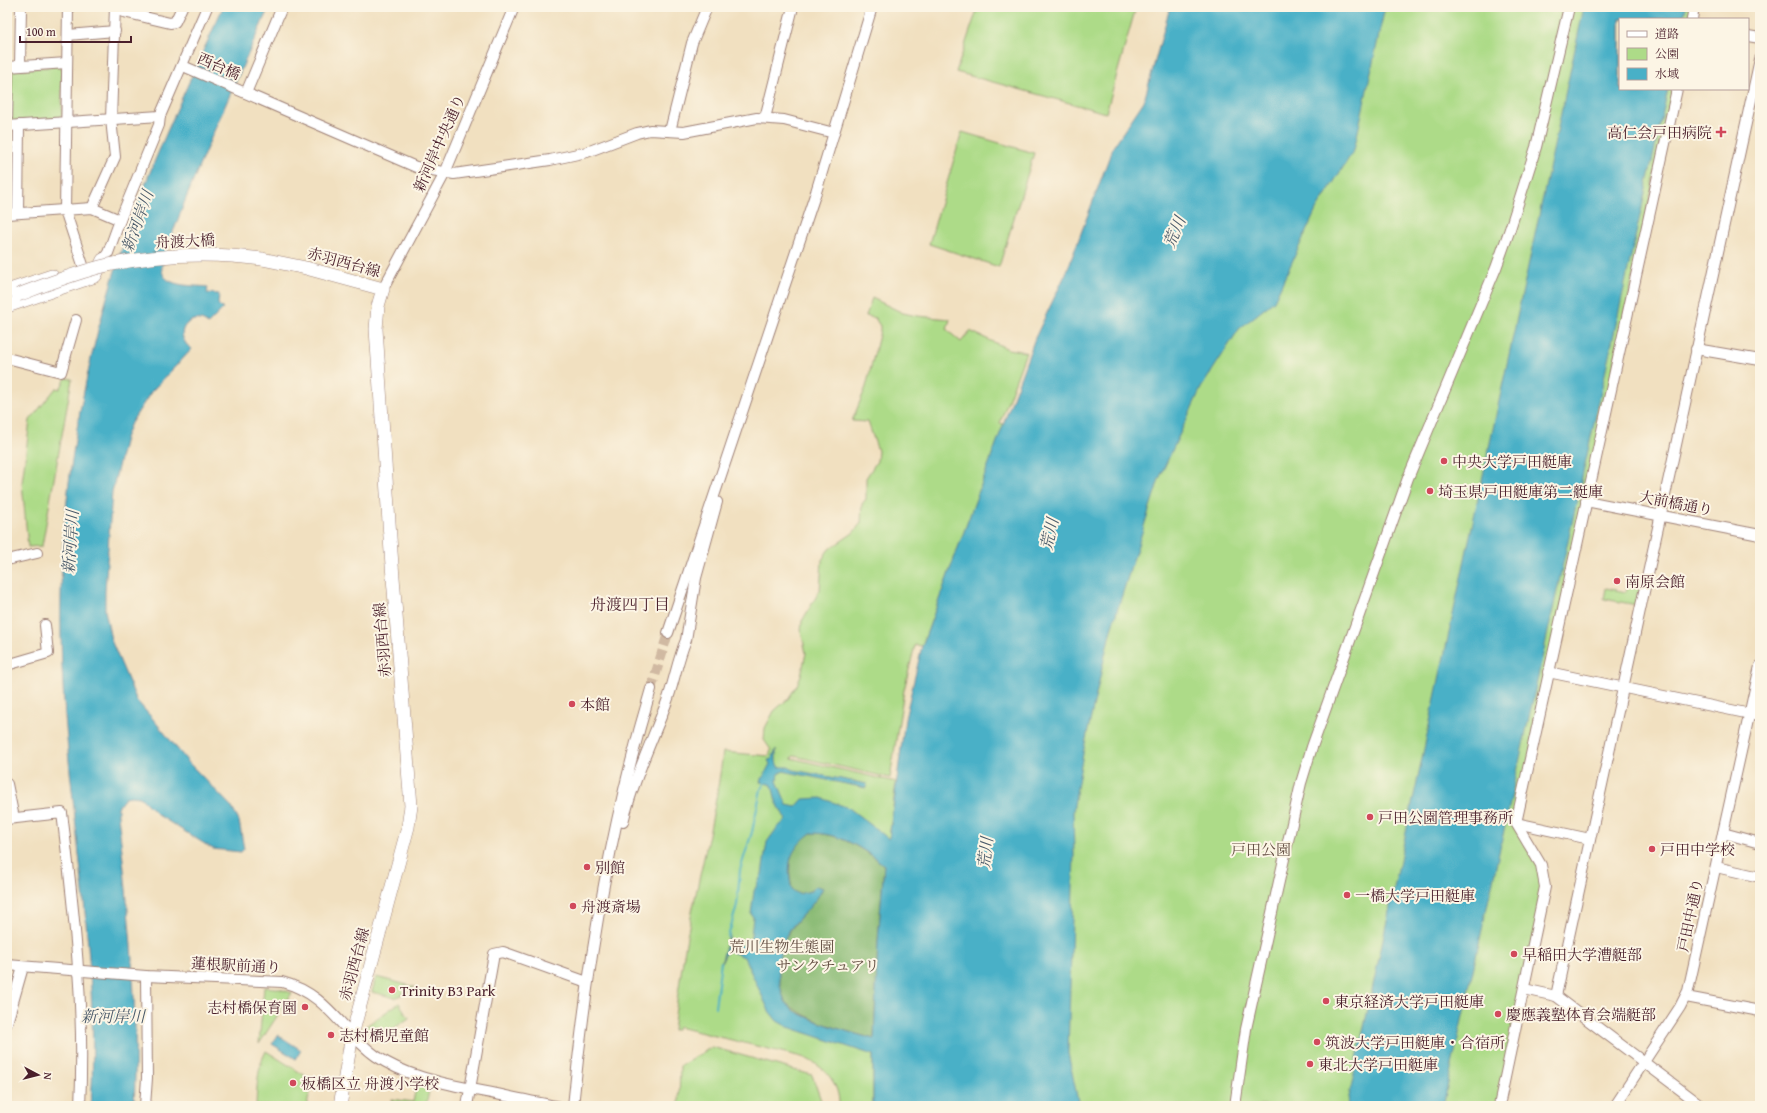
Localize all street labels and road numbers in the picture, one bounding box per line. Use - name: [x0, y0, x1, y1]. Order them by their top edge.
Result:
- street label: 西台橋: [194, 48, 244, 84]
- street label: 新河岸中央通り: [408, 91, 470, 195]
- street label: 舟渡大橋: [154, 229, 216, 253]
- street label: 赤羽西台線: [305, 242, 383, 282]
- street label: 大前橋通り: [1637, 486, 1715, 520]
- street label: 赤羽西台線: [368, 602, 396, 678]
- street label: 戸田中通り: [1672, 876, 1708, 954]
- street label: 赤羽西台線: [334, 925, 374, 1003]
- street label: 蓮根駅前通り: [191, 952, 281, 978]

